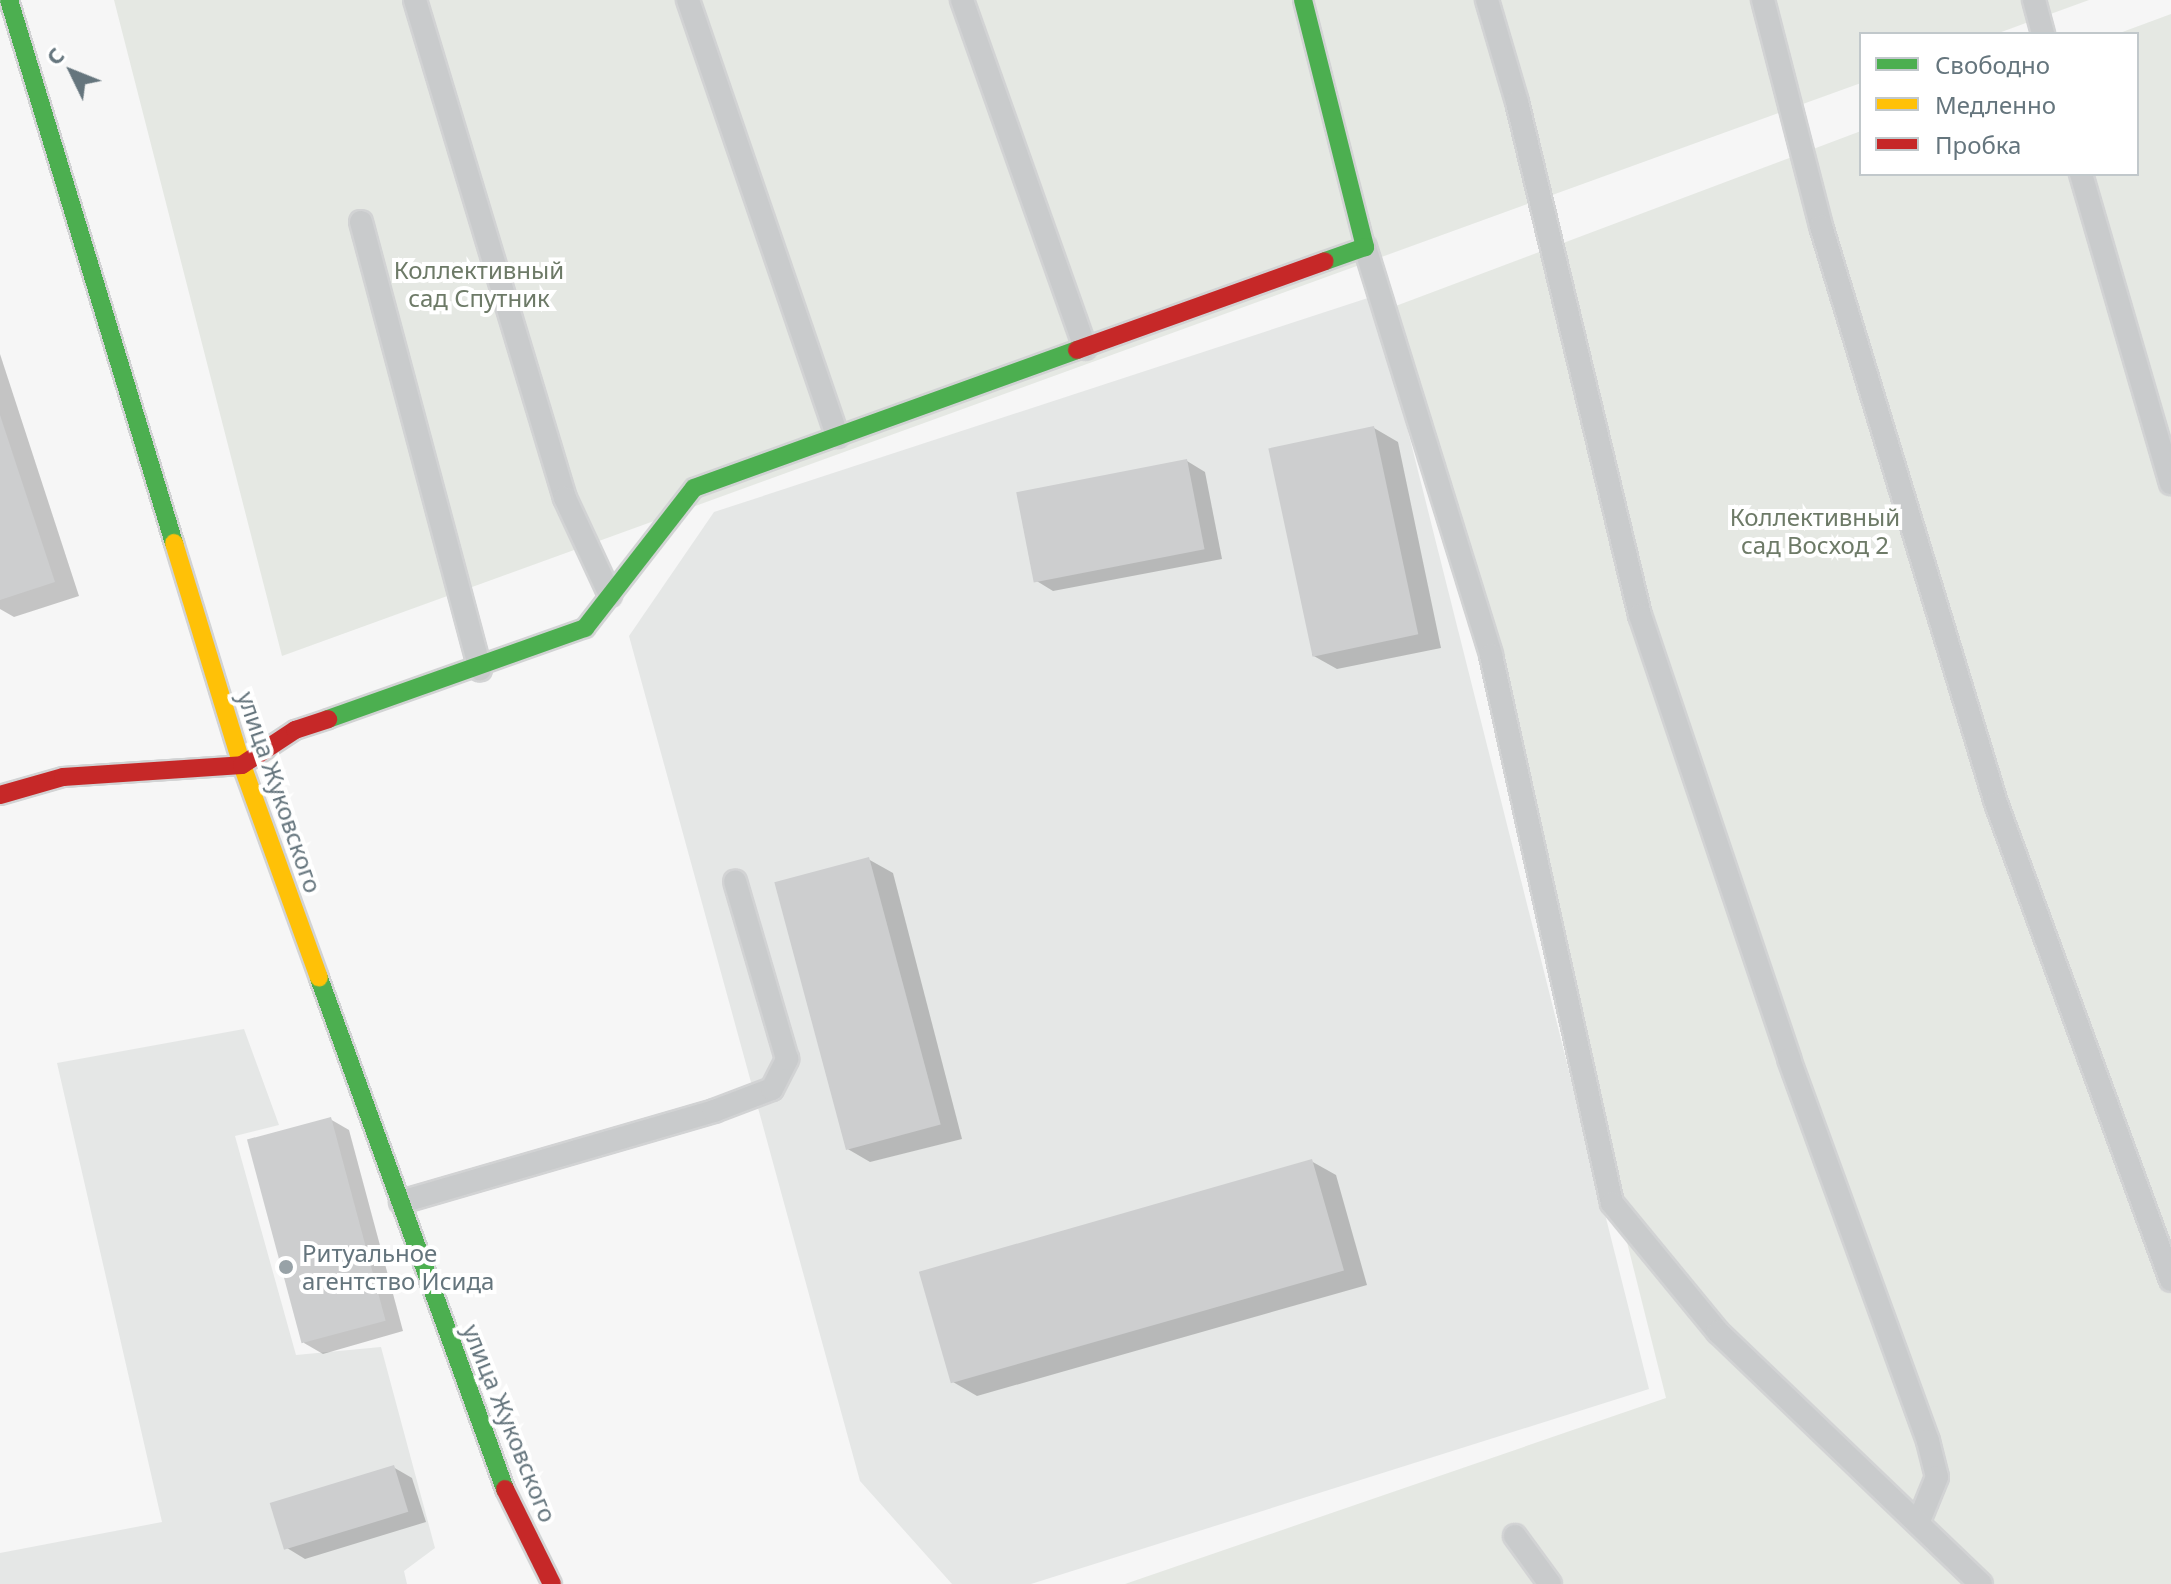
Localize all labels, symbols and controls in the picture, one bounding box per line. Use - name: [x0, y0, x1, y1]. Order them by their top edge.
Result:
- north arrow: [32, 32, 112, 112]
- legend: [1859, 32, 2139, 176]
- text: С: [39, 40, 70, 71]
- text: Свободно: [1935, 48, 2050, 81]
- text: Медленно: [1935, 88, 2056, 121]
- text: Пробка: [1935, 128, 2021, 161]
- park label: Коллективный сад Спутник: [394, 256, 564, 312]
- park label: Коллективный сад Восход 2: [1730, 503, 1900, 559]
- street label: улица Жуковского: [232, 688, 328, 896]
- place label: Ритуальное агентство Исида: [302, 1239, 494, 1295]
- marker: Ритуальное агентство Исида: [277, 1258, 295, 1276]
- street label: улица Жуковского: [457, 1320, 563, 1526]

